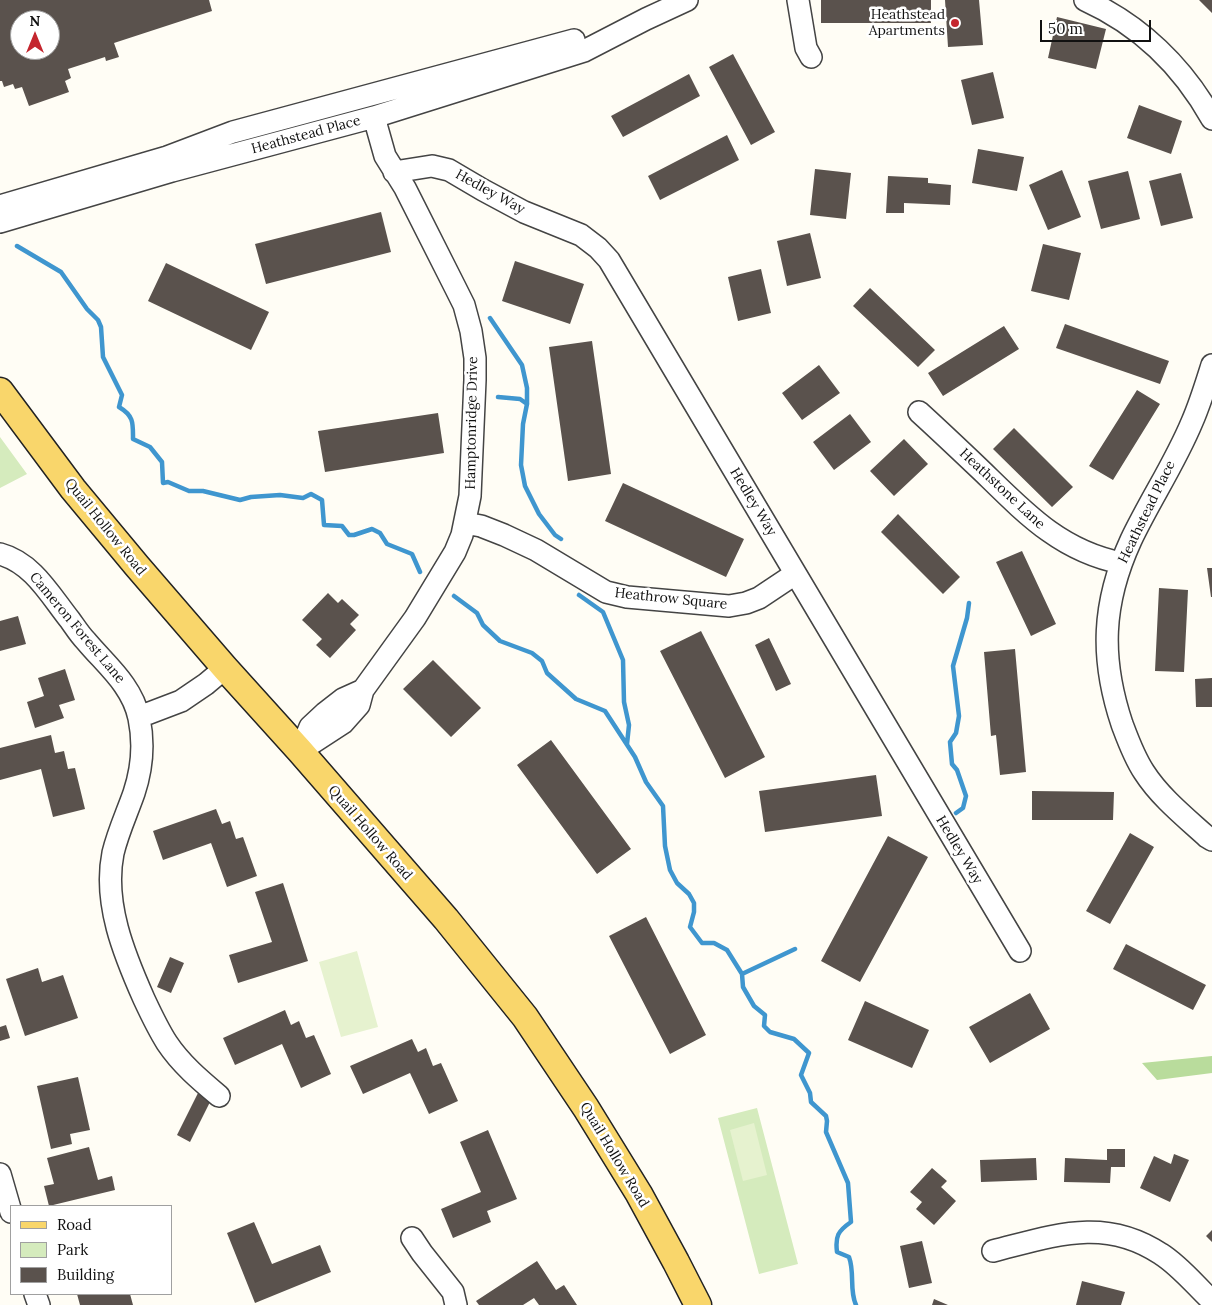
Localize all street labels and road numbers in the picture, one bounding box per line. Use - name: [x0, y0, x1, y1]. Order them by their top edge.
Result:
- street label: Heathstead Place: [250, 112, 362, 158]
- street label: Hedley Way: [452, 166, 528, 218]
- street label: Hamptonridge Drive: [462, 356, 482, 490]
- street label: Heathstone Lane: [956, 445, 1048, 533]
- street label: Heathstead Place: [1115, 458, 1179, 566]
- street label: Hedley Way: [726, 465, 780, 539]
- street label: Quail Hollow Road: [61, 475, 149, 579]
- street label: Cameron Forest Lane: [26, 569, 128, 687]
- street label: Heathrow Square: [614, 585, 728, 613]
- street label: Quail Hollow Road: [324, 782, 416, 884]
- street label: Hedley Way: [932, 813, 986, 887]
- street label: Quail Hollow Road: [576, 1099, 652, 1211]

